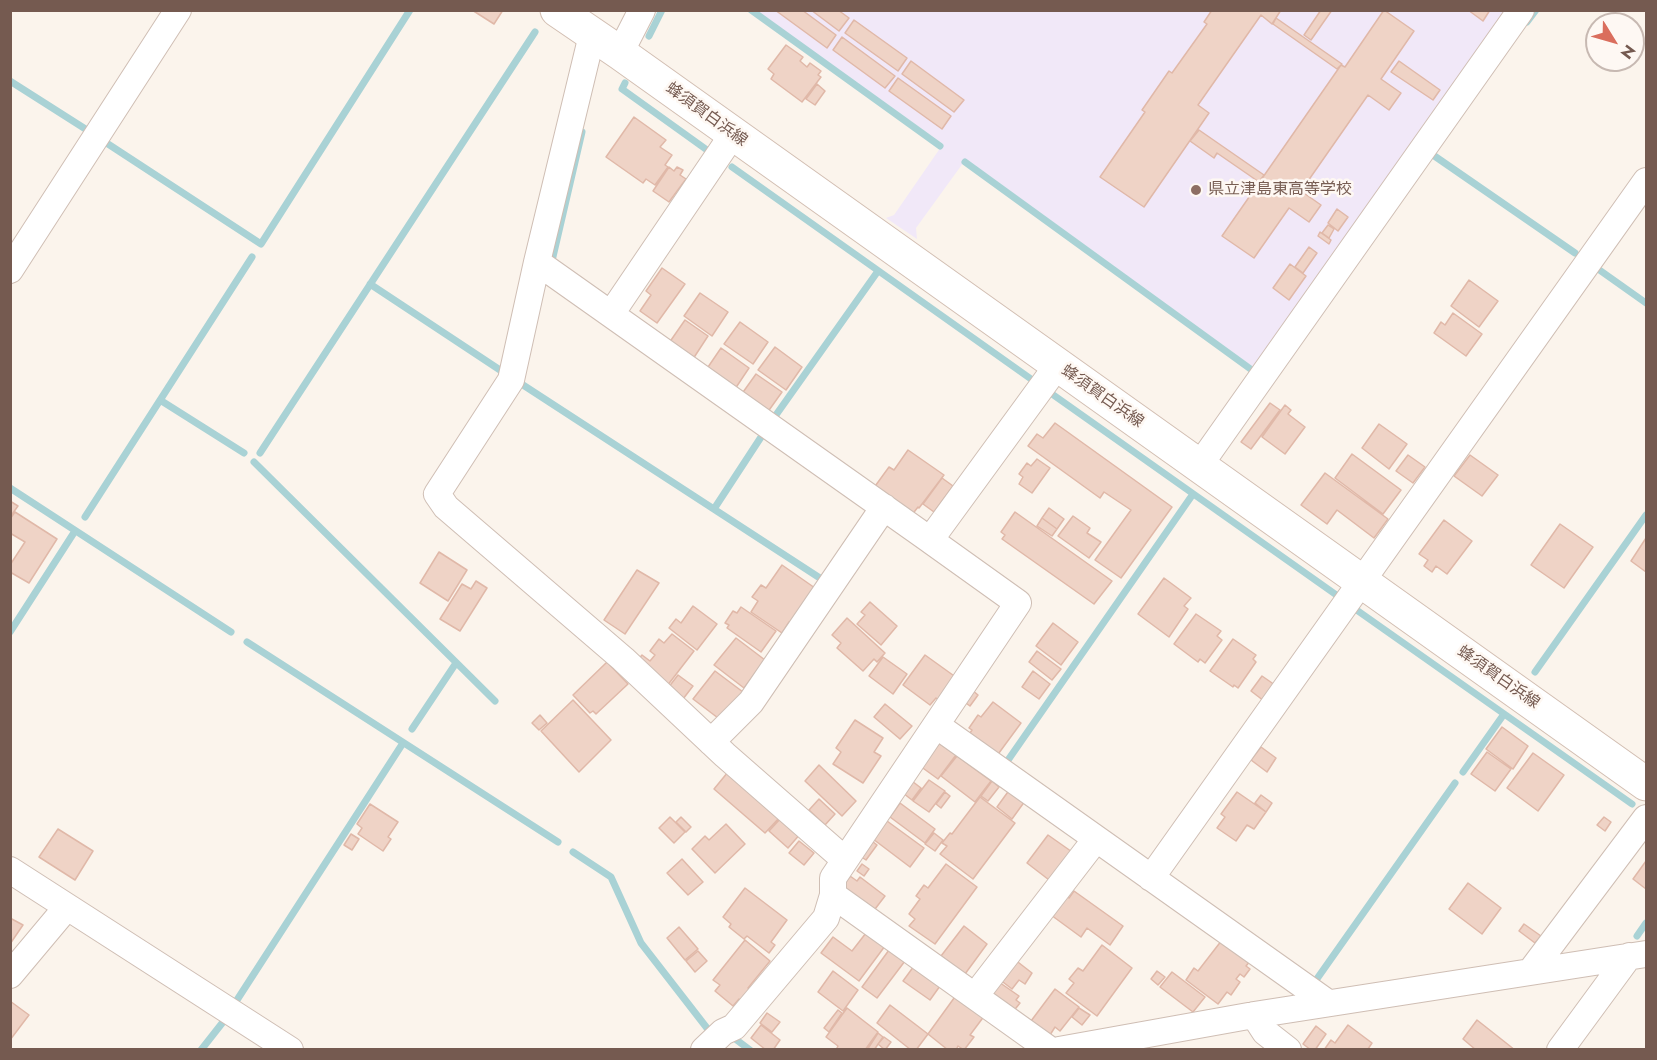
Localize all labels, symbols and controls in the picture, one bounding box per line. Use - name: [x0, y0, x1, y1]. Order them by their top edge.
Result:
- north arrow: [1585, 12, 1645, 72]
- text: N: [1615, 40, 1641, 64]
- street label: 蜂須賀白浜線: [662, 79, 750, 151]
- place label: 県立津島東高等学校: [1208, 180, 1352, 200]
- marker: 県立津島東高等学校: [1189, 183, 1203, 197]
- street label: 蜂須賀白浜線: [1057, 362, 1147, 432]
- street label: 蜂須賀白浜線: [1453, 643, 1543, 713]

